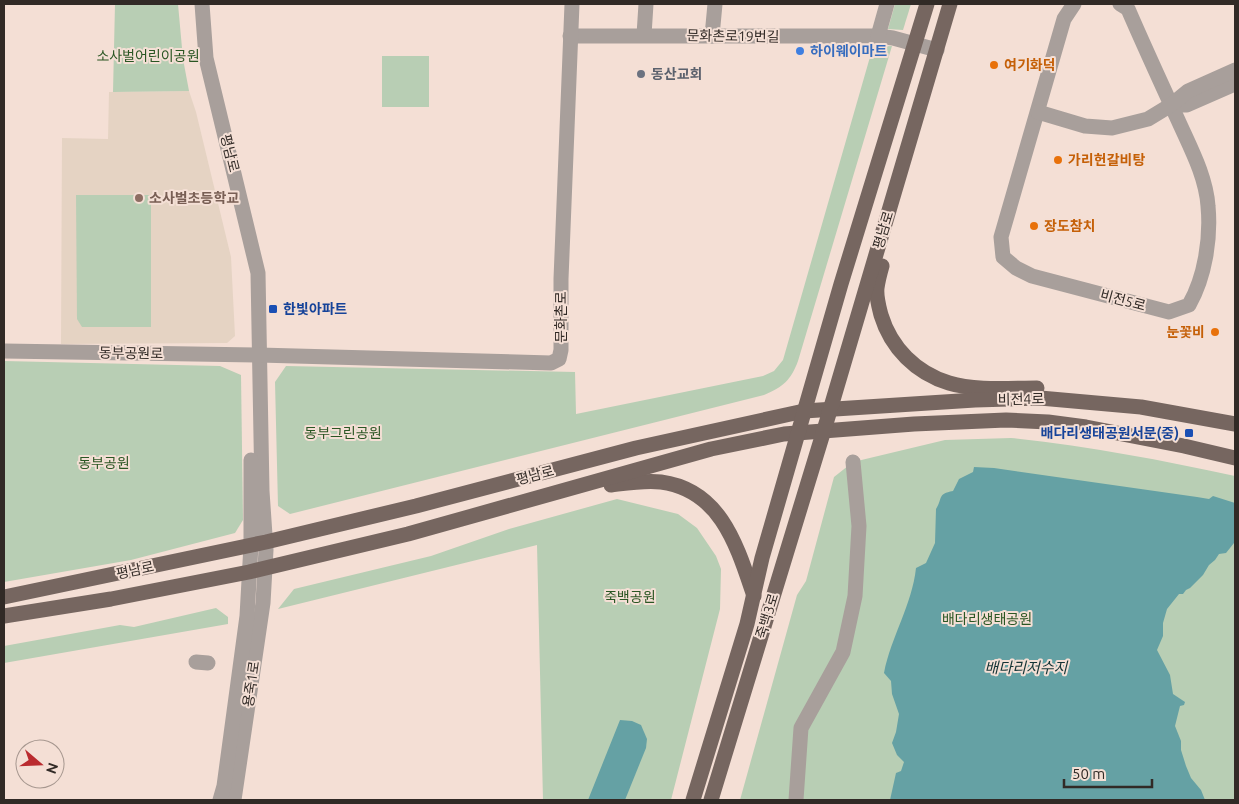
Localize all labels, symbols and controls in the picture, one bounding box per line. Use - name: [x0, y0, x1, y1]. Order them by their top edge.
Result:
- street label: 문화촌로19번길: [686, 27, 780, 45]
- place label: 하이웨이마트: [810, 43, 887, 59]
- marker: 하이웨이마트: [794, 45, 806, 57]
- park label: 소사벌어린이공원: [96, 48, 200, 64]
- place label: 여기화덕: [1004, 57, 1056, 73]
- marker: 여기화덕: [988, 59, 1000, 71]
- place label: 동산교회: [651, 66, 703, 82]
- marker: 동산교회: [635, 68, 647, 80]
- street label: 평남로: [218, 132, 242, 174]
- place label: 가리헌갈비탕: [1068, 152, 1145, 168]
- marker: 가리헌갈비탕: [1052, 154, 1064, 166]
- place label: 소사벌초등학교: [149, 190, 239, 206]
- marker: 소사벌초등학교: [133, 192, 145, 204]
- street label: 평남로: [870, 209, 896, 251]
- place label: 장도참치: [1044, 218, 1096, 234]
- marker: 장도참치: [1028, 220, 1040, 232]
- street label: 비전5로: [1098, 286, 1148, 314]
- street label: 문화촌로: [553, 291, 569, 343]
- place label: 한빛아파트: [283, 301, 348, 317]
- marker: 한빛아파트: [267, 303, 279, 315]
- place label: 눈꽃비: [1166, 324, 1205, 340]
- marker: 눈꽃비: [1209, 326, 1221, 338]
- street label: 동부공원로: [99, 344, 163, 362]
- street label: 비전4로: [998, 391, 1045, 407]
- park label: 동부그린공원: [304, 425, 382, 441]
- place label: 배다리생태공원서문(중): [1041, 425, 1179, 441]
- marker: 배다리생태공원서문(중): [1183, 427, 1195, 439]
- park label: 동부공원: [78, 455, 130, 471]
- street label: 평남로: [514, 462, 556, 488]
- street label: 평남로: [114, 558, 156, 582]
- park label: 죽백공원: [604, 589, 656, 605]
- street label: 죽백3로: [753, 591, 781, 641]
- park label: 배다리생태공원: [942, 611, 1032, 627]
- water label: 배다리저수지: [985, 659, 1069, 676]
- street label: 용죽1로: [240, 660, 262, 708]
- north arrow: [15, 739, 65, 789]
- scale bar: [1064, 756, 1152, 788]
- text: N: [43, 761, 62, 776]
- text: 50 m: [1072, 765, 1105, 782]

